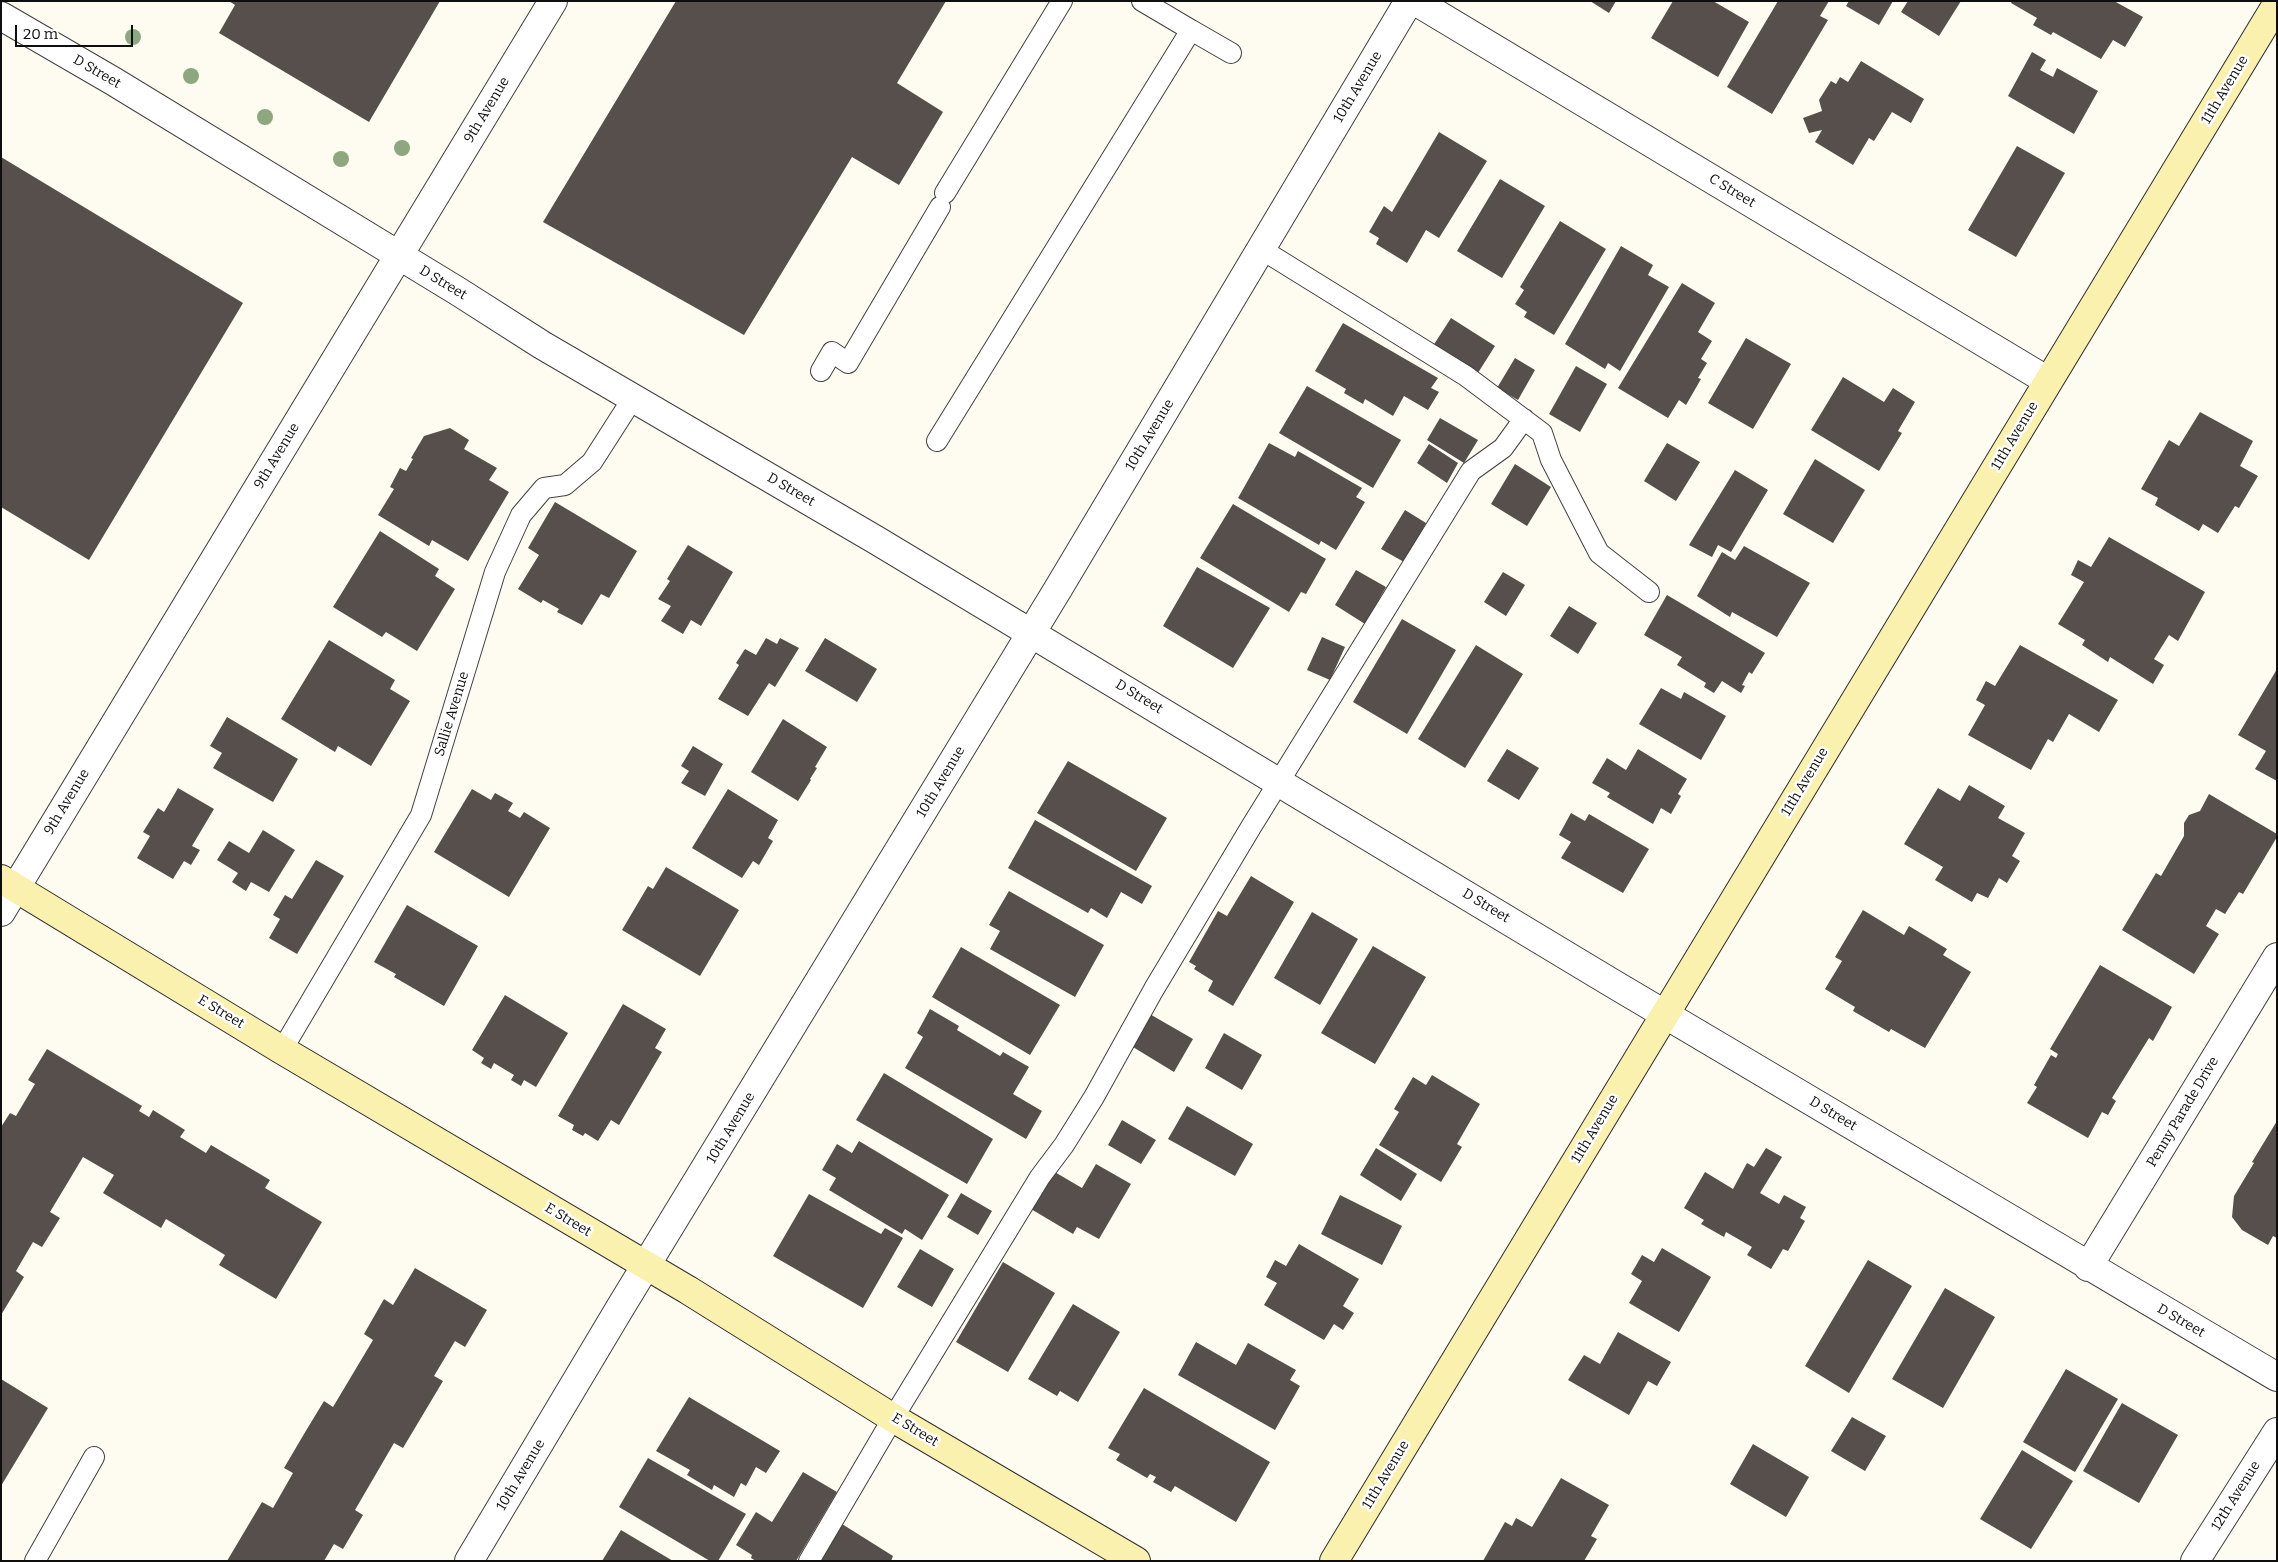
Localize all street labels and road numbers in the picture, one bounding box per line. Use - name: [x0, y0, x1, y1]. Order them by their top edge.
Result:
- street label: 10th Avenue: [1330, 48, 1386, 126]
- street label: D Street: [70, 52, 124, 92]
- street label: 11th Avenue: [2198, 53, 2252, 127]
- street label: 9th Avenue: [461, 74, 513, 146]
- street label: C Street: [1706, 171, 1758, 211]
- street label: D Street: [416, 262, 470, 304]
- street label: 10th Avenue: [1122, 396, 1178, 474]
- street label: 11th Avenue: [1988, 399, 2042, 473]
- street label: 9th Avenue: [251, 420, 303, 492]
- street label: D Street: [764, 470, 818, 510]
- street label: Sallie Avenue: [431, 670, 473, 758]
- street label: D Street: [1112, 676, 1166, 718]
- street label: 10th Avenue: [913, 743, 969, 821]
- street label: 11th Avenue: [1778, 745, 1832, 819]
- street label: 9th Avenue: [41, 766, 93, 838]
- street label: D Street: [1459, 885, 1513, 927]
- street label: E Street: [195, 992, 247, 1032]
- street label: Penny Parade Drive: [2143, 1054, 2223, 1170]
- street label: 10th Avenue: [703, 1089, 759, 1167]
- street label: 11th Avenue: [1568, 1092, 1622, 1166]
- street label: D Street: [1806, 1093, 1860, 1135]
- street label: E Street: [542, 1200, 594, 1240]
- street label: D Street: [2154, 1301, 2208, 1341]
- street label: E Street: [889, 1410, 941, 1450]
- street label: 10th Avenue: [493, 1436, 549, 1514]
- street label: 11th Avenue: [1359, 1438, 1413, 1512]
- street label: 12th Avenue: [2208, 1458, 2264, 1534]

